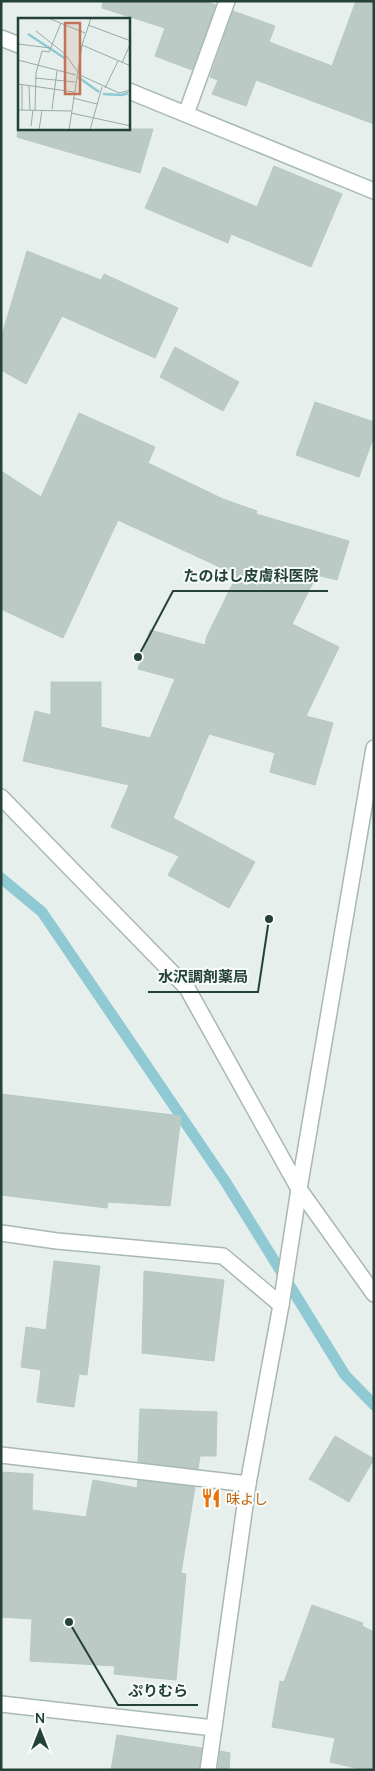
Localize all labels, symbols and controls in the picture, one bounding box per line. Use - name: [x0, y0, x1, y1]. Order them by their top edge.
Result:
- inset map: [18, 18, 130, 130]
- callout: たのはし皮膚科医院: [173, 561, 328, 591]
- text: たのはし皮膚科医院: [183, 565, 319, 586]
- callout: 水沢調剤薬局: [148, 962, 258, 992]
- text: 水沢調剤薬局: [158, 966, 248, 987]
- restaurant icon: 味よし: [200, 1487, 222, 1509]
- place label: 味よし: [226, 1489, 268, 1508]
- callout: ぷりむら: [118, 1675, 198, 1705]
- text: ぷりむら: [128, 1680, 188, 1701]
- north arrow: [15, 1706, 65, 1756]
- text: N: [35, 1708, 45, 1727]

